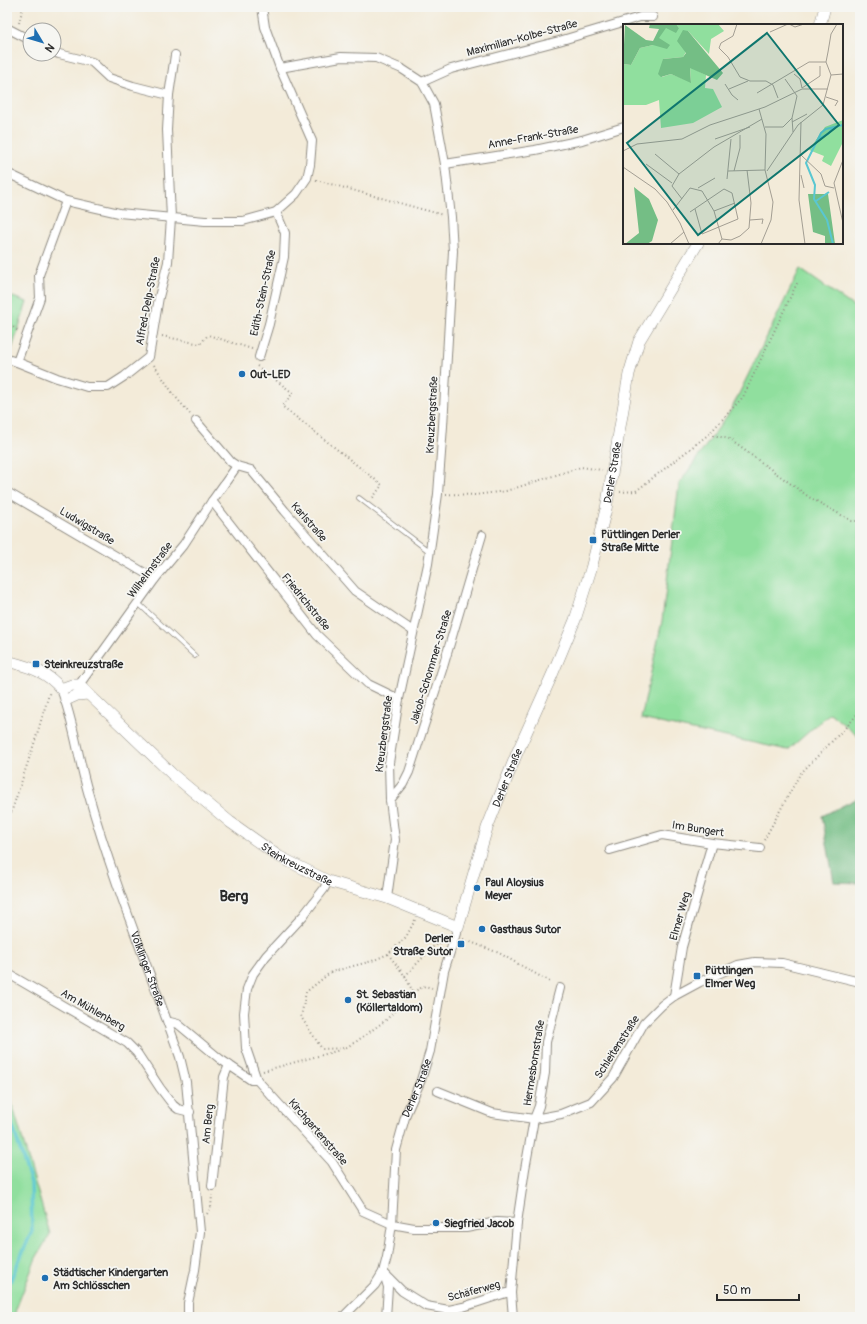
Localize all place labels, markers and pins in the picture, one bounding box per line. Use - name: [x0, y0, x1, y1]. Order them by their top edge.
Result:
- place label: Out-LED: [250, 368, 291, 381]
- marker: Out-LED: [237, 369, 247, 379]
- place label: Püttlingen Derler Straße Mitte: [601, 528, 681, 554]
- marker: Püttlingen Derler Straße Mitte: [588, 535, 598, 545]
- place label: Steinkreuzstraße: [44, 658, 124, 671]
- marker: Steinkreuzstraße: [31, 659, 41, 669]
- place label: Paul Aloysius Meyer: [485, 876, 544, 902]
- marker: Paul Aloysius Meyer: [472, 883, 482, 893]
- place label: Gasthaus Sutor: [490, 923, 562, 936]
- marker: Gasthaus Sutor: [477, 924, 487, 934]
- place label: Derler Straße Sutor: [393, 932, 454, 958]
- marker: Derler Straße Sutor: [456, 939, 466, 949]
- place label: Püttlingen Elmer Weg: [705, 964, 756, 990]
- marker: Püttlingen Elmer Weg: [692, 971, 702, 981]
- place label: St. Sebastian (Köllertaldom): [356, 988, 423, 1014]
- marker: St. Sebastian (Köllertaldom): [343, 995, 353, 1005]
- place label: Siegfried Jacob: [444, 1217, 515, 1230]
- marker: Siegfried Jacob: [431, 1218, 441, 1228]
- place label: Städtischer Kindergarten Am Schlösschen: [53, 1266, 168, 1292]
- marker: Städtischer Kindergarten Am Schlösschen: [40, 1273, 50, 1283]

